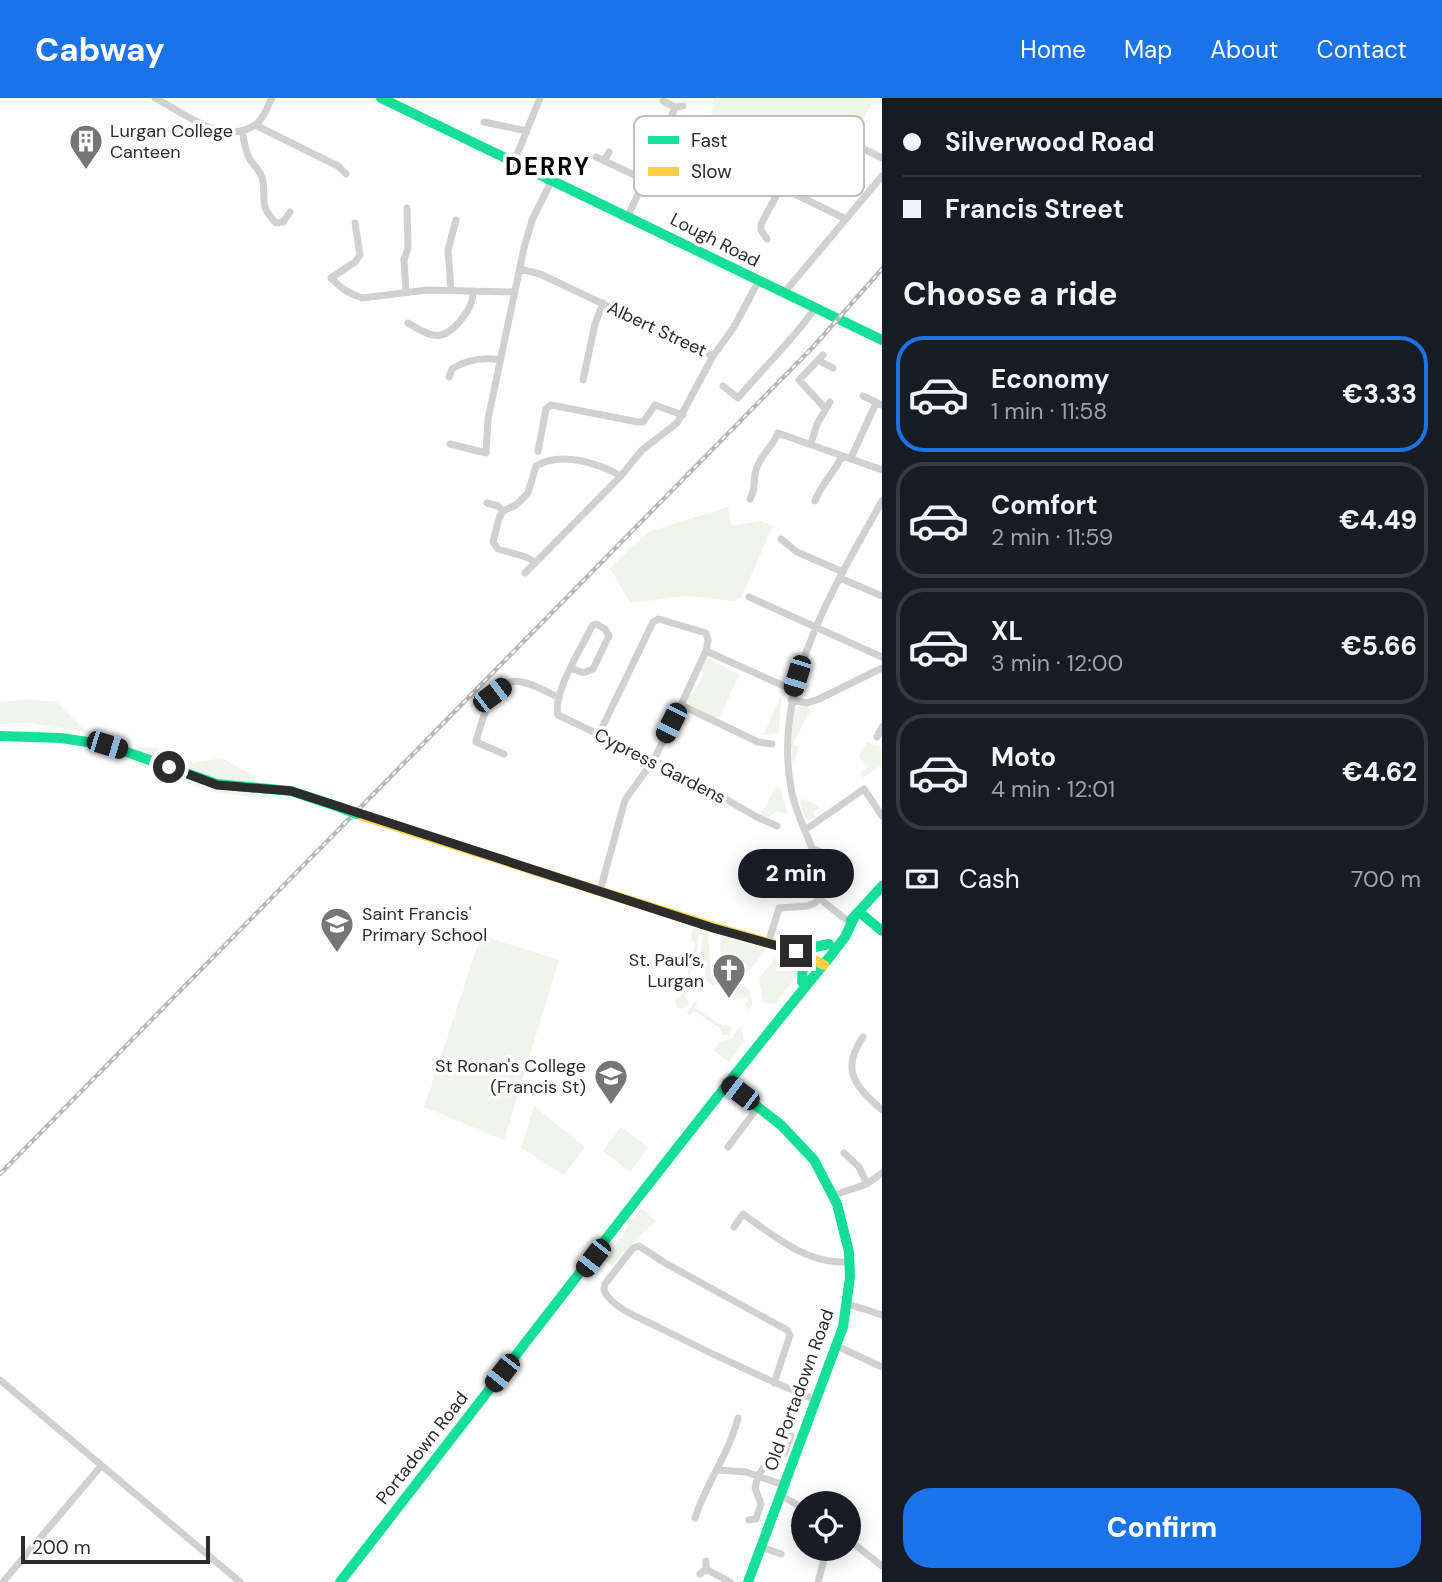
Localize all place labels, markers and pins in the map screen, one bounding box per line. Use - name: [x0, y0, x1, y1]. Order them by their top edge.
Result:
- place label: Lurgan College Canteen: [110, 119, 233, 164]
- building icon: Lurgan College Canteen: [67, 122, 105, 171]
- place label: Saint Francis' Primary School: [362, 902, 487, 947]
- school or university icon: Saint Francis' Primary School: [318, 905, 356, 954]
- place label: St. Paul’s, Lurgan: [629, 948, 704, 993]
- church icon: St. Paul’s, Lurgan: [710, 951, 748, 1000]
- place label: St Ronan's College (Francis St): [435, 1054, 586, 1099]
- school or university icon: St Ronan's College (Francis St): [592, 1057, 630, 1106]

